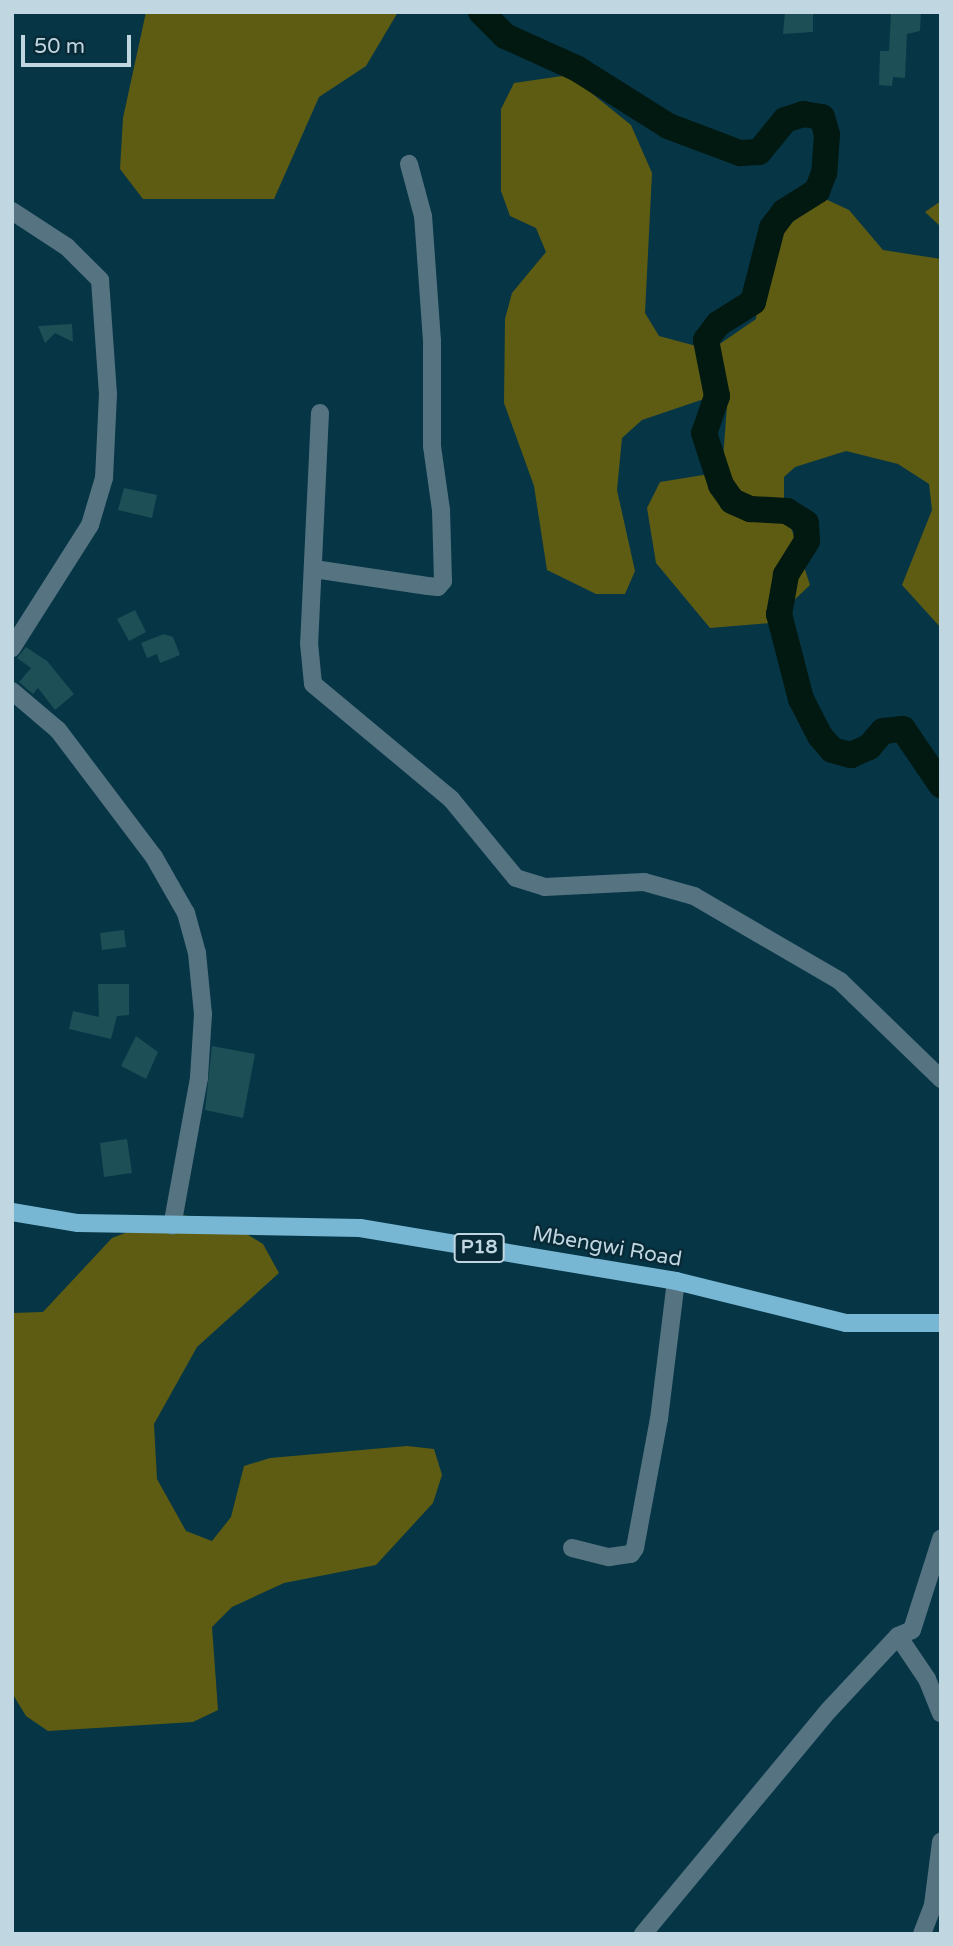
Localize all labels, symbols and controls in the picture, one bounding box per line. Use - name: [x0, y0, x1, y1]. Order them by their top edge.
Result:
- scale bar: [24, 21, 135, 65]
- text: 50 m: [34, 34, 85, 59]
- street label: Mbengwi Road: [530, 1221, 684, 1273]
- road number: P18: [453, 1232, 505, 1264]

